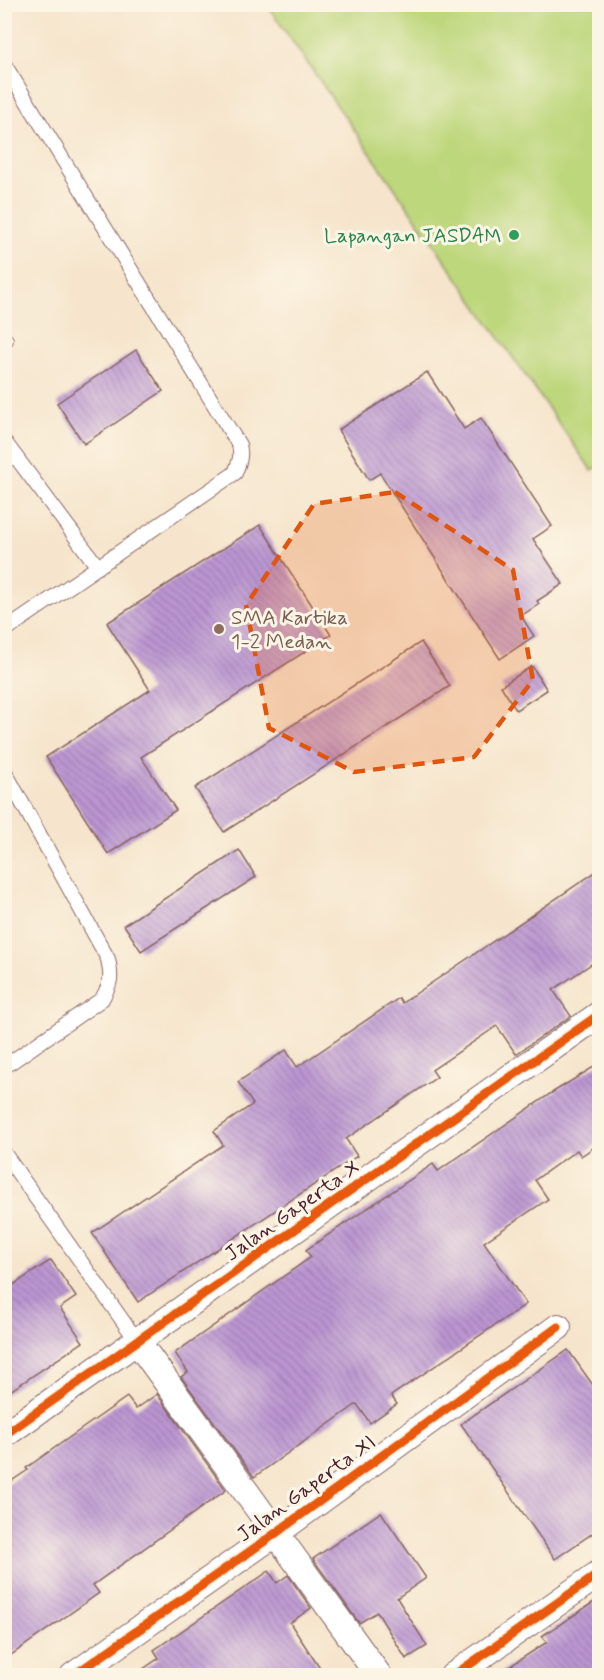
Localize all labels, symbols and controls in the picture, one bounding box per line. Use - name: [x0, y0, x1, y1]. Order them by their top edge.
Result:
- place label: Lapangan JASDAM: [324, 222, 502, 250]
- marker: Lapangan JASDAM: [507, 228, 521, 242]
- place label: SMA Kartika 1-2 Medan: [231, 604, 348, 656]
- marker: SMA Kartika 1-2 Medan: [212, 622, 226, 636]
- street label: Jalan Gaperta X: [219, 1154, 366, 1268]
- street label: Jalan Gaperta XI: [231, 1429, 382, 1549]

